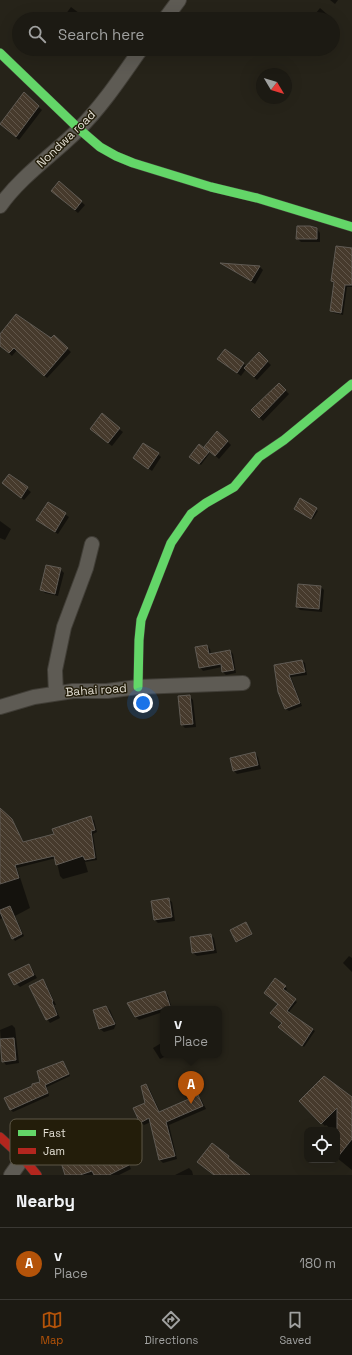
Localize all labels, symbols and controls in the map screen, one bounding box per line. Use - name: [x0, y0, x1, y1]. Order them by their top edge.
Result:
- search box: [12, 12, 340, 56]
- icon: search: [26, 23, 48, 45]
- text: Search here: [58, 25, 144, 44]
- north arrow: [256, 68, 292, 104]
- street label: Nondwa road: [33, 107, 99, 171]
- street label: Bahai road: [65, 680, 127, 700]
- your location: [133, 693, 153, 713]
- popup: [160, 1006, 222, 1058]
- text: v: [174, 1014, 182, 1033]
- text: Place: [174, 1033, 208, 1050]
- pin: A: [178, 1071, 204, 1104]
- legend: [10, 1119, 142, 1165]
- text: Fast: [43, 1126, 66, 1140]
- map controls: [304, 1127, 340, 1163]
- button: locate: [304, 1127, 340, 1163]
- text: Jam: [43, 1144, 65, 1158]
- text: Nearby: [16, 1190, 75, 1212]
- text: v: [54, 1246, 62, 1265]
- text: A: [25, 1255, 33, 1272]
- text: 180 m: [300, 1255, 336, 1272]
- text: Place: [54, 1265, 88, 1282]
- tab: Map: [41, 1309, 63, 1347]
- tab: Directions: [144, 1309, 198, 1347]
- tab: Saved: [279, 1309, 311, 1347]

